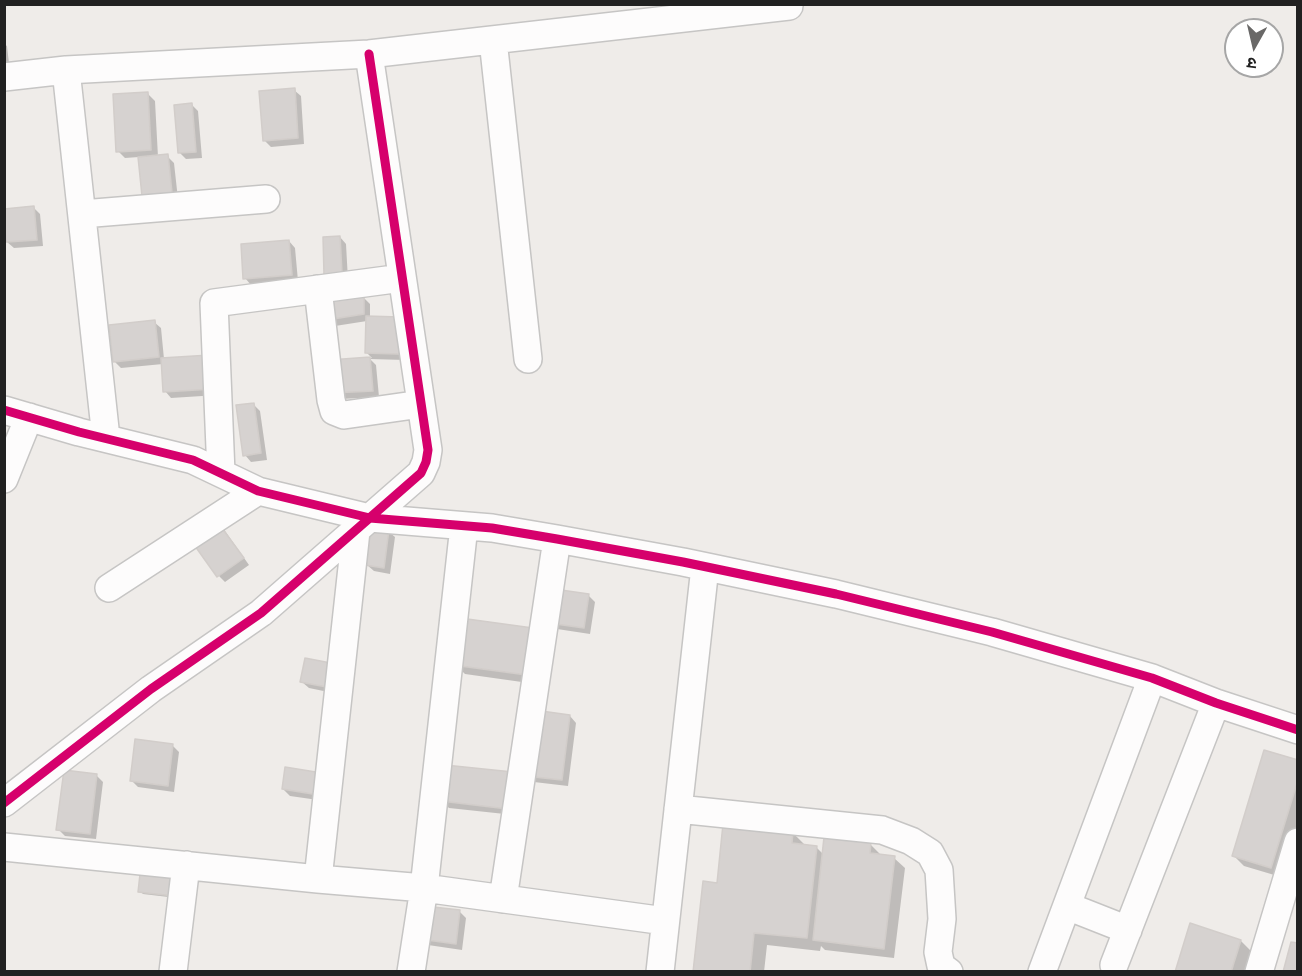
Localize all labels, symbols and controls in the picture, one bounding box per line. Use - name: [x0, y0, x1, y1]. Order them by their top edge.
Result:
- north arrow: [1224, 18, 1284, 78]
- text: उ: [1246, 53, 1258, 74]

